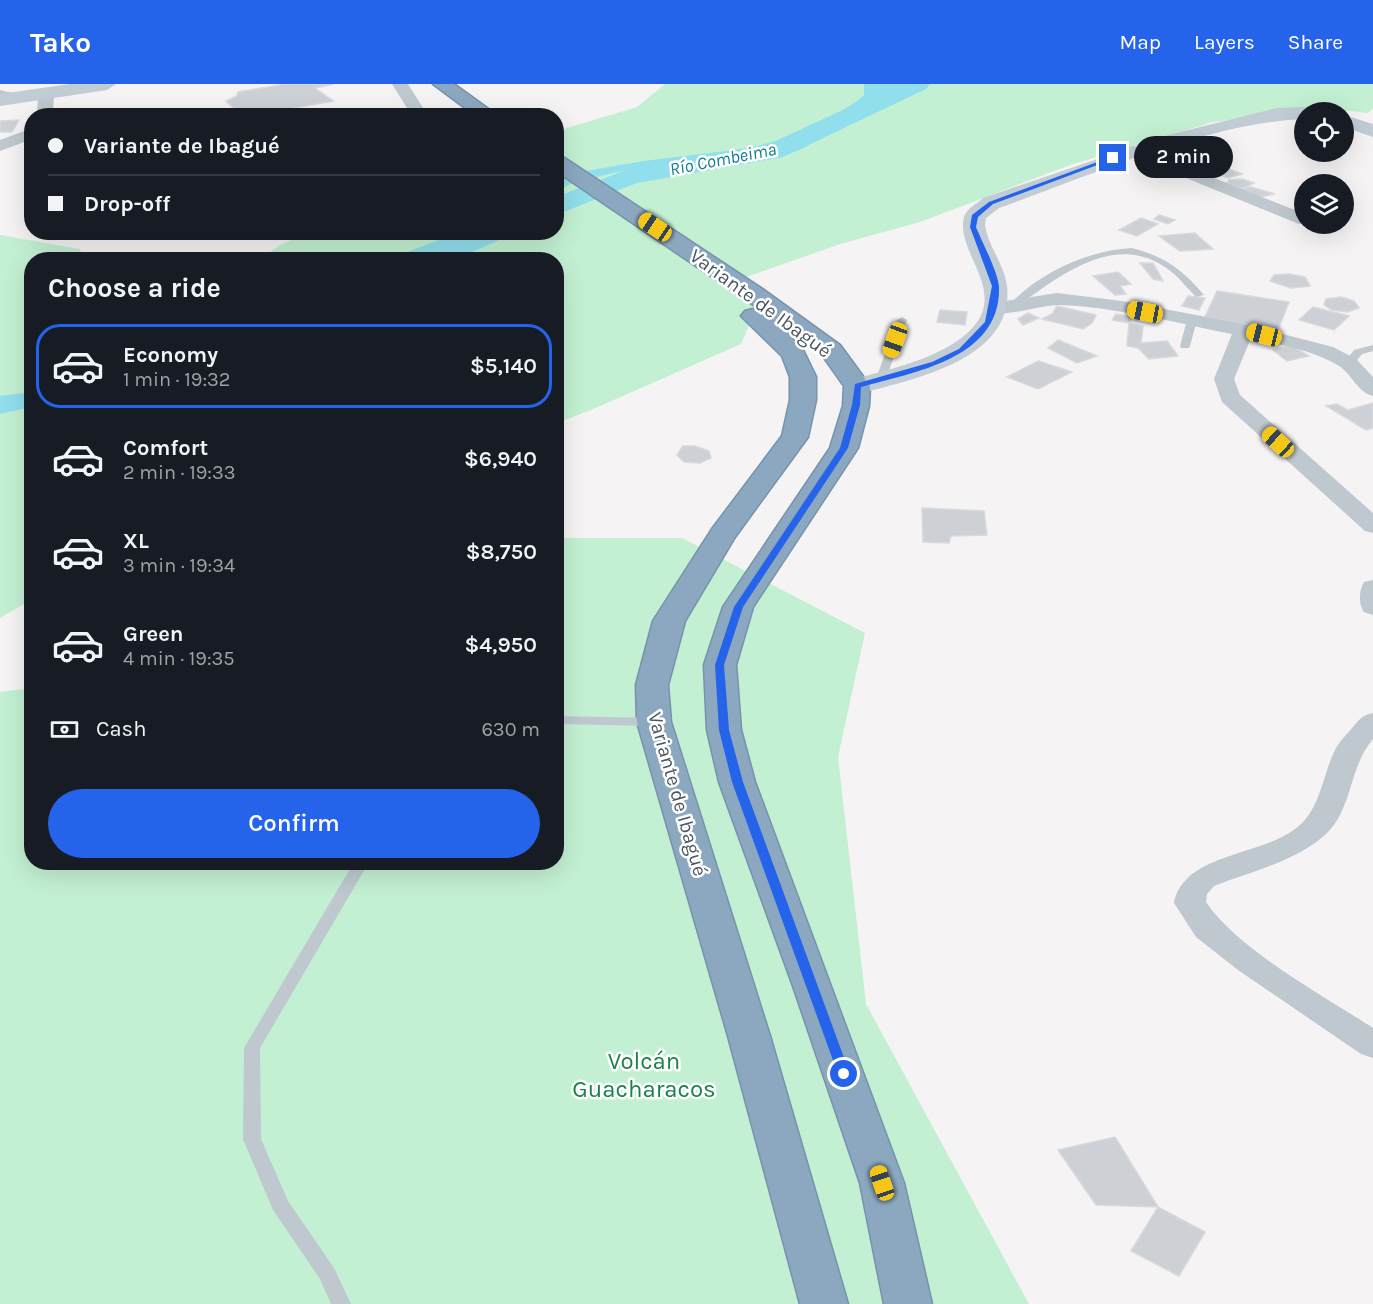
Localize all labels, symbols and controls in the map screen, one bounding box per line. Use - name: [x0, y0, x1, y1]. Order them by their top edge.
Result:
- text: Tako: [30, 26, 91, 59]
- text: Map: [1119, 30, 1161, 54]
- text: Layers: [1194, 30, 1255, 54]
- text: Share: [1288, 30, 1343, 54]
- map controls: [1294, 102, 1354, 234]
- button: locate: [1294, 102, 1354, 162]
- text: Variante de Ibagué: [84, 133, 280, 159]
- callout: 2 min: [1134, 137, 1233, 179]
- water label: Río Combeima: [668, 138, 778, 180]
- route end: [1099, 144, 1126, 171]
- text: 2 min: [1156, 145, 1211, 168]
- button: layers: [1294, 174, 1354, 234]
- text: Drop-off: [84, 191, 170, 217]
- car: [635, 209, 675, 245]
- street label: Variante de Ibagué: [685, 244, 836, 363]
- text: Choose a ride: [48, 272, 221, 304]
- car: [1126, 300, 1164, 324]
- car: [880, 320, 910, 360]
- car: [1244, 322, 1284, 348]
- icon: car: [51, 339, 105, 393]
- text: Economy: [123, 342, 218, 368]
- text: $5,140: [470, 353, 537, 379]
- text: 1 min · 19:32: [123, 368, 230, 391]
- car: [1259, 423, 1297, 461]
- icon: car: [51, 432, 105, 486]
- text: Comfort: [123, 435, 208, 461]
- text: $6,940: [464, 446, 537, 472]
- text: 2 min · 19:33: [123, 461, 236, 484]
- icon: car: [51, 525, 105, 579]
- text: XL: [123, 528, 149, 554]
- text: $8,750: [466, 539, 537, 565]
- text: 3 min · 19:34: [123, 554, 235, 577]
- icon: car: [51, 618, 105, 672]
- text: Green: [123, 621, 184, 647]
- text: $4,950: [464, 632, 537, 658]
- text: 4 min · 19:35: [123, 647, 235, 670]
- street label: Variante de Ibagué: [643, 710, 712, 879]
- icon: cash: [48, 713, 81, 746]
- text: Cash: [96, 716, 146, 742]
- text: 630 m: [481, 718, 540, 741]
- button: Confirm: [48, 789, 540, 858]
- park label: Volcán Guacharacos: [572, 1047, 716, 1103]
- route start: [830, 1060, 857, 1087]
- car: [868, 1163, 896, 1203]

